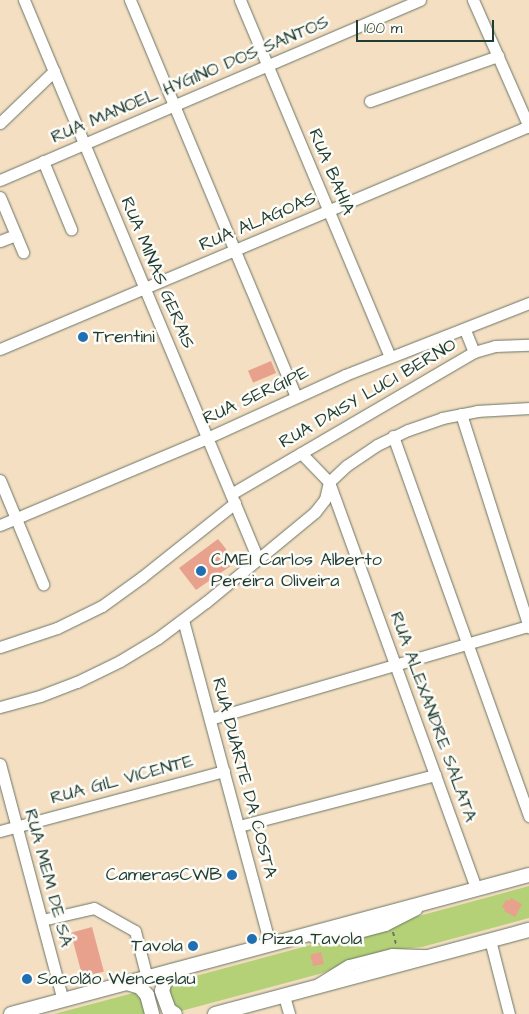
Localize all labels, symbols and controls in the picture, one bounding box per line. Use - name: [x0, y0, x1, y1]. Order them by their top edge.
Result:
- scale bar: [359, 10, 496, 42]
- street label: RUA MANOEL HYGINO DOS SANTOS: [48, 11, 332, 149]
- text: 100 m: [364, 18, 403, 39]
- street label: RUA BAHIA: [303, 126, 359, 218]
- street label: RUA ALAGOAS: [196, 188, 320, 256]
- street label: RUA MINAS GERAIS: [115, 194, 199, 352]
- place label: Trentini: [93, 326, 155, 348]
- marker: Trentini: [77, 331, 89, 343]
- street label: RUA DAISY LUCI BERNO: [276, 334, 460, 454]
- street label: RUA SERGIPE: [200, 362, 312, 430]
- place label: CMEI Carlos Alberto Pereira Oliveira: [211, 550, 382, 592]
- marker: CMEI Carlos Alberto Pereira Oliveira: [195, 565, 207, 577]
- street label: RUA ALEXANDRE SALATA: [385, 609, 481, 825]
- street label: RUA DUARTE DA COSTA: [207, 676, 281, 880]
- street label: RUA GIL VICENTE: [48, 751, 196, 809]
- street label: RUA MEM DE SÁ: [19, 807, 77, 949]
- place label: CamerasCWB: [106, 864, 222, 886]
- marker: CamerasCWB: [226, 869, 238, 881]
- place label: Pizza Tavola: [262, 928, 362, 950]
- marker: Pizza Tavola: [246, 933, 258, 945]
- place label: Tavola: [131, 935, 183, 957]
- marker: Tavola: [187, 940, 199, 952]
- place label: Sacolão Wenceslau: [37, 968, 196, 990]
- marker: Sacolão Wenceslau: [21, 973, 33, 985]

